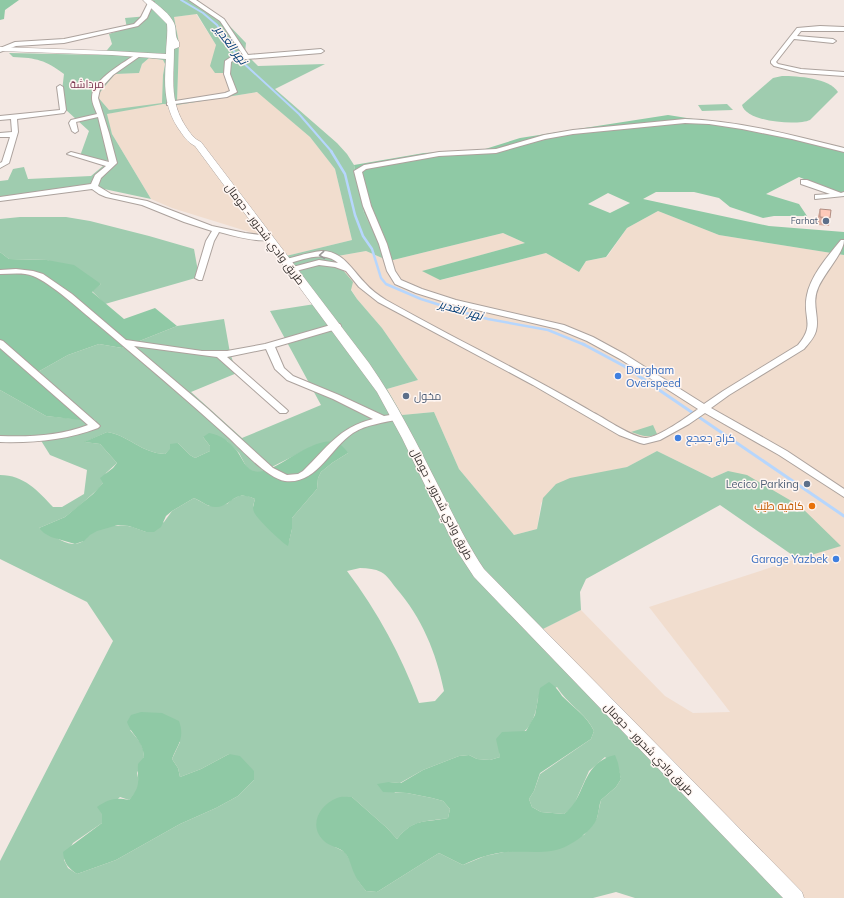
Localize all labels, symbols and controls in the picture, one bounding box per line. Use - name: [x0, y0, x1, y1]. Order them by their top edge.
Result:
- water label: نهر الغدير: [211, 21, 252, 69]
- district label: مرداشة: [70, 77, 104, 91]
- street label: طريق وادي شحرور - حومال: [221, 180, 308, 289]
- place label: Farhat: [791, 215, 818, 226]
- marker: Farhat: [821, 216, 831, 226]
- one-way arrow: [319, 250, 325, 259]
- water label: نهر الغدير: [435, 296, 487, 323]
- place label: Dargham Overspeed: [626, 363, 681, 390]
- marker: Dargham Overspeed: [613, 371, 623, 381]
- place label: مخول: [414, 389, 441, 403]
- marker: مخول: [401, 391, 411, 401]
- place label: كراج جعجع: [686, 431, 735, 446]
- marker: كراج جعجع: [673, 433, 683, 443]
- street label: طريق وادي شحرور - حومال: [406, 446, 476, 563]
- place label: Lecico Parking: [726, 477, 799, 491]
- marker: Lecico Parking: [802, 479, 812, 489]
- place label: كافيه طيّب: [754, 499, 804, 513]
- marker: كافيه طيّب: [807, 501, 817, 511]
- place label: Garage Yazbek: [751, 552, 828, 566]
- marker: Garage Yazbek: [831, 554, 841, 564]
- street label: طريق وادي شحرور - حومال: [600, 700, 697, 800]

